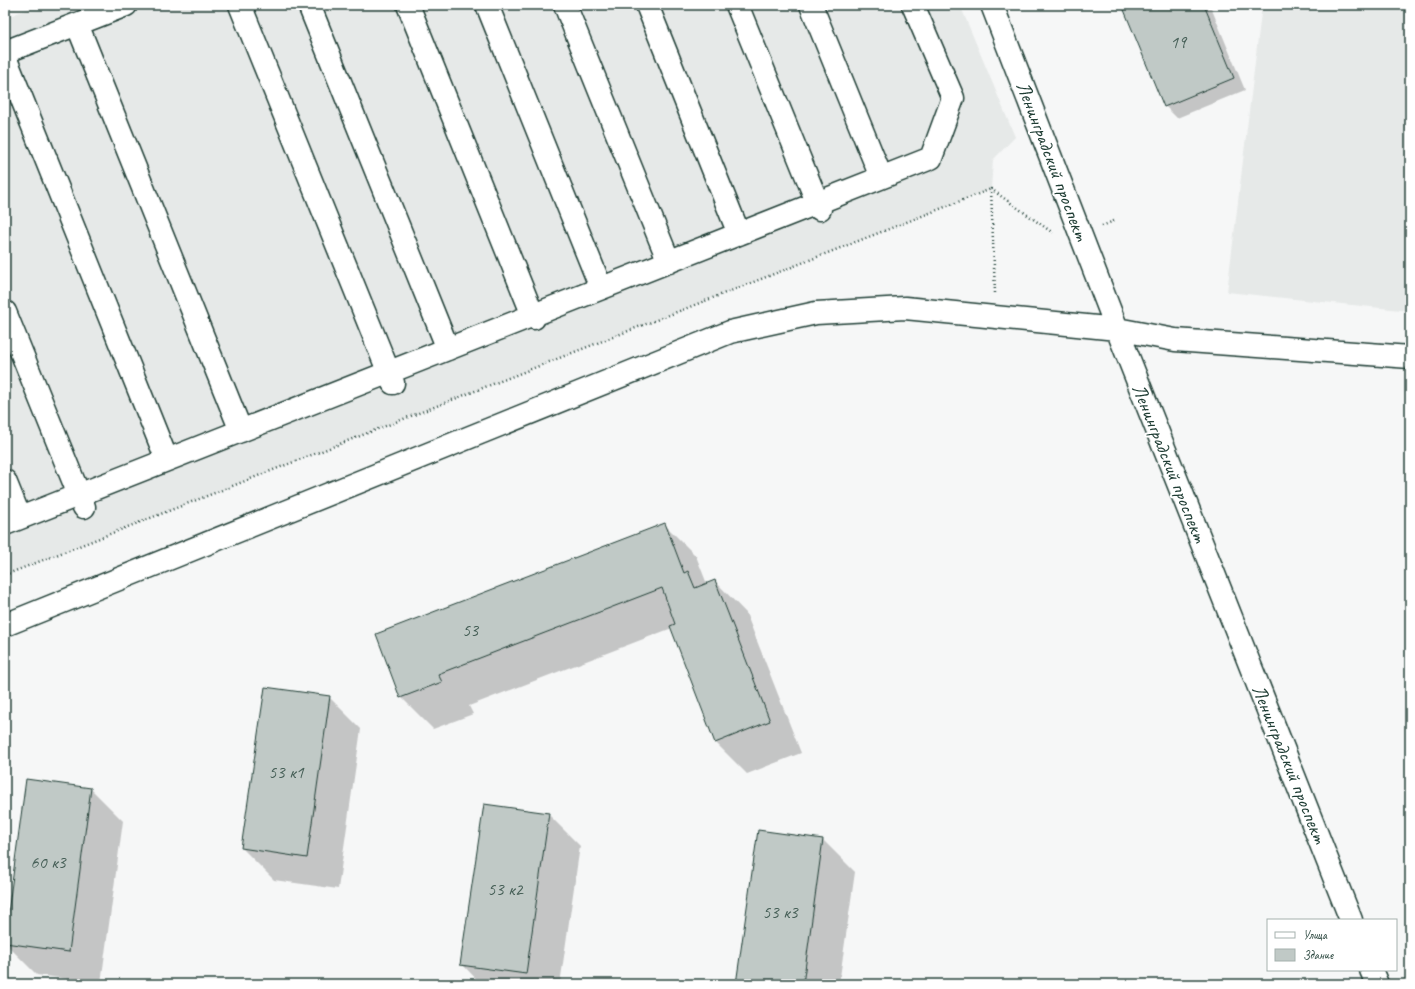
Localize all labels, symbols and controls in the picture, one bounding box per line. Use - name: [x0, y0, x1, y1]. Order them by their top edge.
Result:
- house number: 19: [1170, 31, 1188, 53]
- street label: Ленинградский проспект: [1011, 78, 1095, 245]
- street label: Ленинградский проспект: [1126, 380, 1213, 547]
- house number: 53: [462, 619, 480, 641]
- street label: Ленинградский проспект: [1246, 681, 1333, 848]
- house number: 53 к1: [268, 761, 305, 783]
- house number: 60 к3: [30, 851, 68, 873]
- house number: 53 к2: [487, 878, 525, 900]
- house number: 53 к3: [762, 901, 800, 923]
- legend: [1267, 919, 1397, 971]
- text: Улица: [1303, 927, 1328, 943]
- text: Здание: [1303, 947, 1334, 963]

